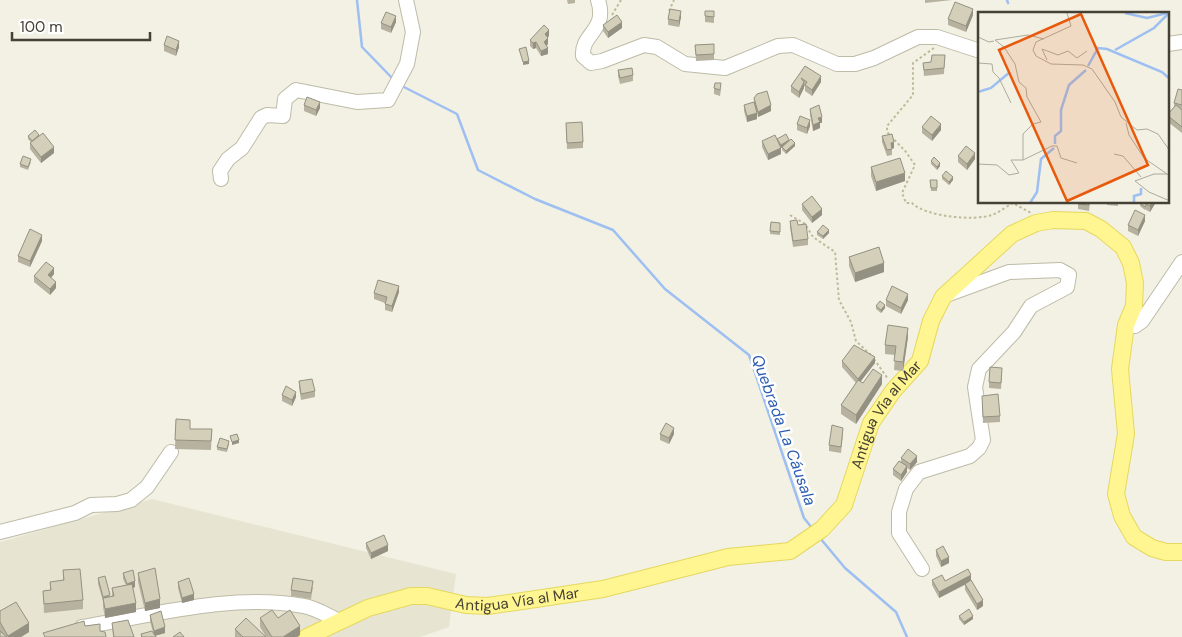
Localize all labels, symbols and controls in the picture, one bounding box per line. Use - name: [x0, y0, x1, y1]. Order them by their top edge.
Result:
- scale bar: [12, 10, 150, 42]
- inset map: [978, 12, 1170, 204]
- text: 100 m: [20, 17, 63, 37]
- water label: Quebrada La Cáusala: [747, 351, 821, 509]
- street label: Antigua Vía al Mar: [847, 356, 926, 472]
- street label: Antigua Vía al Mar: [453, 583, 581, 616]

